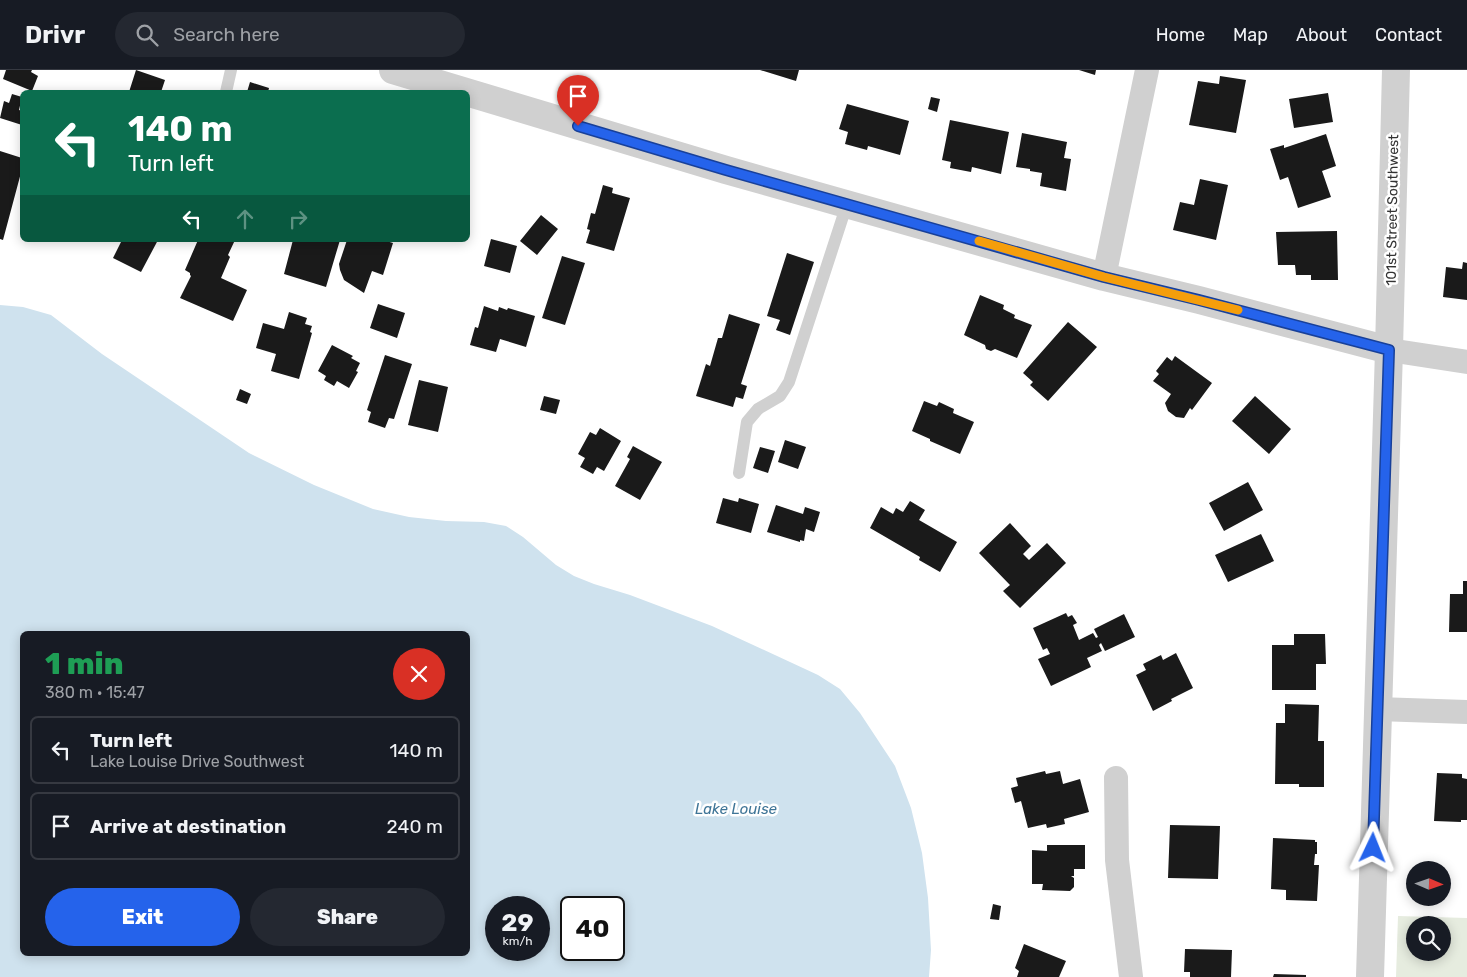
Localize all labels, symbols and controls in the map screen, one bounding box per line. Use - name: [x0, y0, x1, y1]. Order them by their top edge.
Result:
- search box: [115, 12, 465, 57]
- text: Drivr: [25, 21, 85, 49]
- icon: search: [133, 21, 161, 49]
- text: Search here: [173, 23, 280, 46]
- text: Home: [1156, 24, 1205, 46]
- text: Map: [1233, 24, 1268, 46]
- text: About: [1296, 24, 1347, 46]
- text: Contact: [1375, 24, 1442, 46]
- pin: [557, 75, 599, 126]
- icon: arrive: [564, 82, 592, 110]
- text: 140 m: [128, 108, 233, 150]
- icon: left: [45, 110, 110, 175]
- street label: 101st Street Southwest: [1383, 134, 1402, 286]
- text: Turn left: [128, 150, 214, 177]
- icon: left: [178, 205, 206, 233]
- icon: ahead: [231, 205, 259, 233]
- icon: right: [284, 205, 312, 233]
- text: 1 min: [45, 646, 123, 682]
- button: close: [393, 648, 445, 700]
- text: 380 m · 15:47: [45, 683, 145, 702]
- text: Turn left: [90, 729, 172, 752]
- icon: left: [47, 736, 75, 764]
- text: 140 m: [389, 739, 443, 762]
- text: Lake Louise Drive Southwest: [90, 752, 304, 771]
- water label: Lake Louise: [695, 800, 778, 818]
- icon: arrive: [47, 812, 75, 840]
- text: Arrive at destination: [90, 815, 286, 838]
- text: 240 m: [387, 815, 443, 838]
- position arrow: [1346, 821, 1398, 873]
- north arrow: [1406, 861, 1451, 906]
- map controls: [1406, 861, 1451, 961]
- button: Exit: [45, 888, 240, 946]
- button: Share: [250, 888, 445, 946]
- speed limit sign: 40: [560, 896, 625, 961]
- text: 29: [501, 908, 534, 937]
- button: search: [1406, 916, 1451, 961]
- text: km/h: [503, 934, 532, 948]

